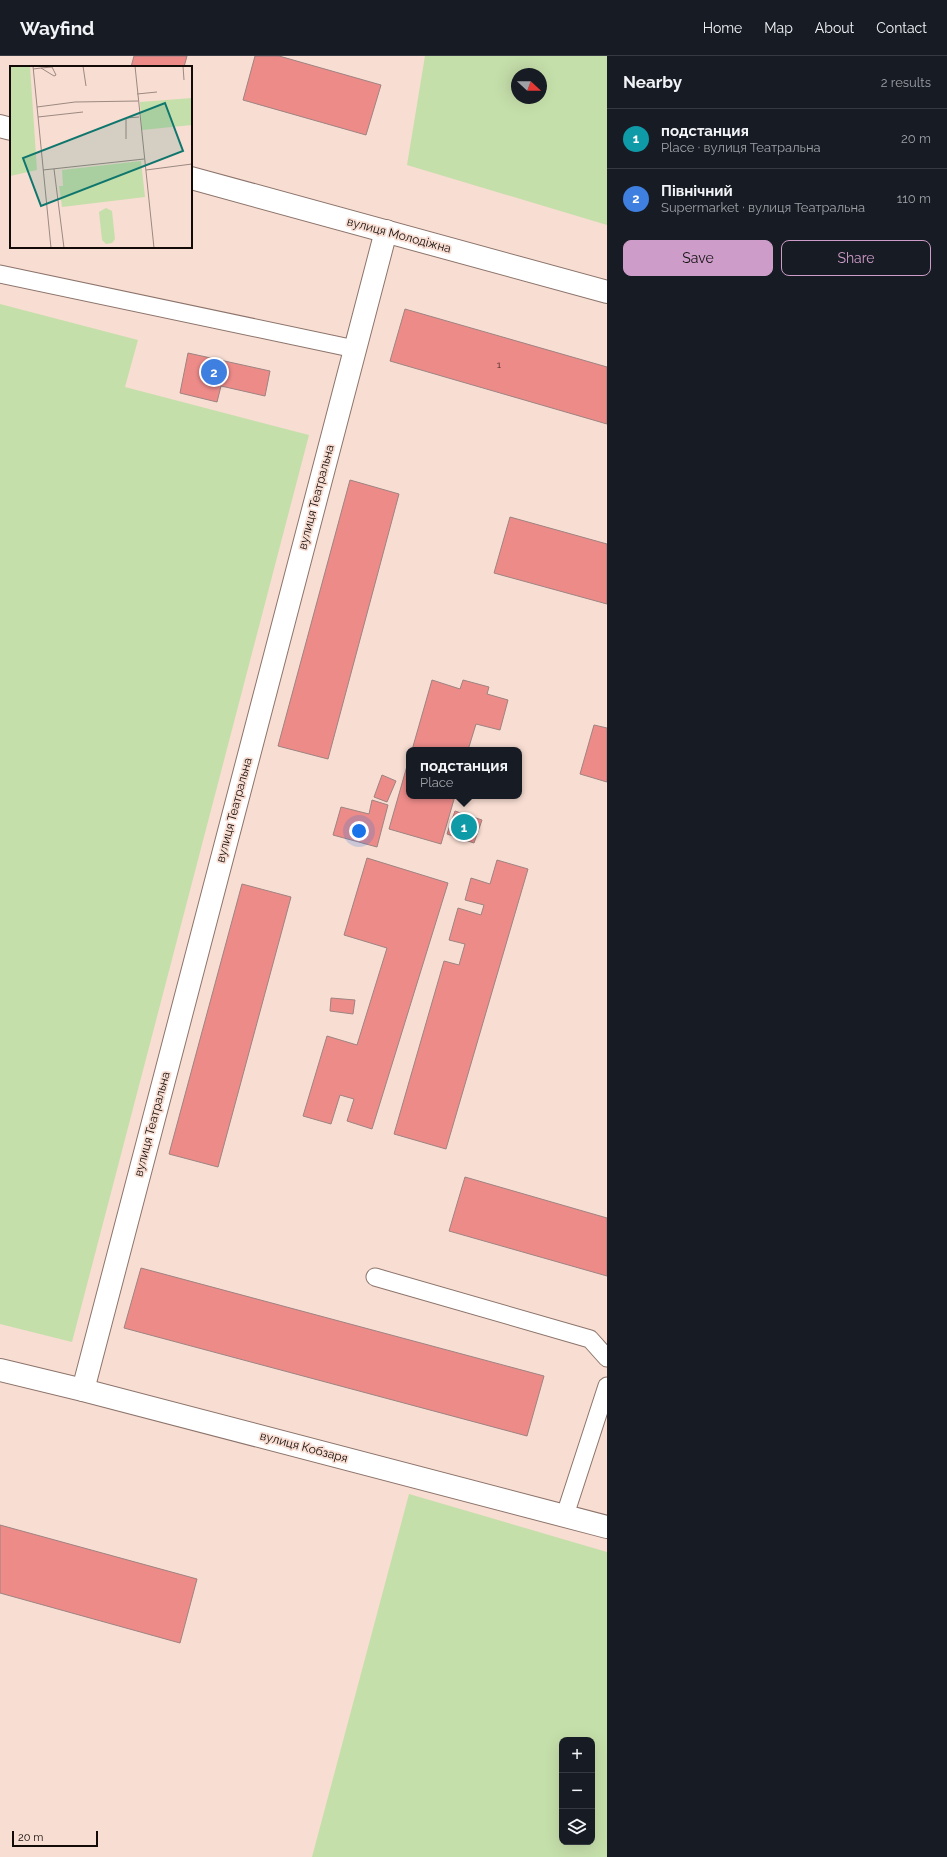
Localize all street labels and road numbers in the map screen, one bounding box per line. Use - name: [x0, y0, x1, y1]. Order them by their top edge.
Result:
- street label: вулиця Молодіжна: [345, 214, 453, 256]
- street label: вулиця Театральна: [295, 443, 337, 551]
- street label: вулиця Театральна: [213, 756, 255, 864]
- street label: вулиця Театральна: [131, 1070, 173, 1178]
- street label: вулиця Кобзаря: [259, 1429, 349, 1465]

